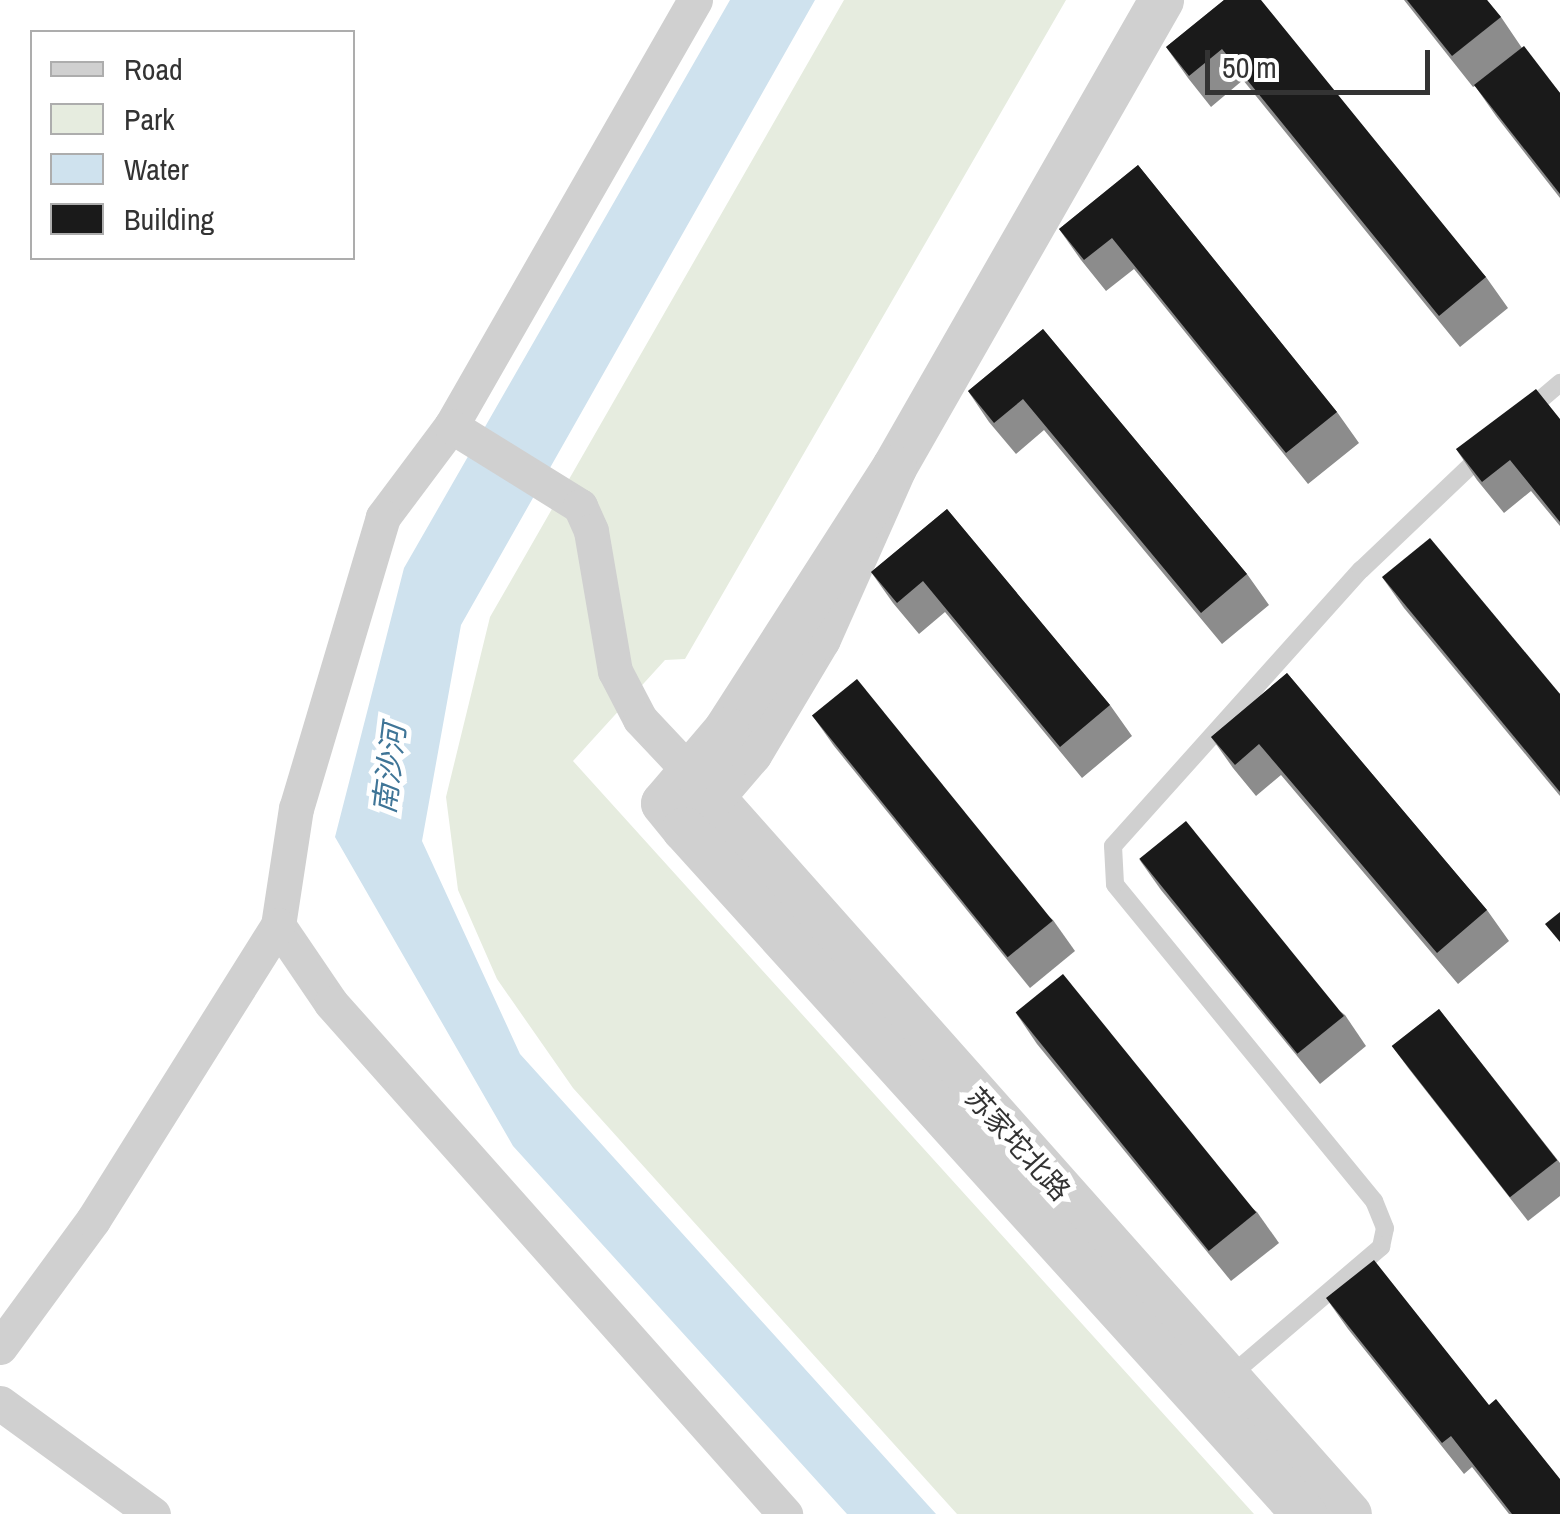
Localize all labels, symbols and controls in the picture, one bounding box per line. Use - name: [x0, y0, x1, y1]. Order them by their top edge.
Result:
- legend: [30, 30, 355, 260]
- scale bar: [1210, 30, 1435, 92]
- text: 50 m: [1222, 47, 1277, 87]
- text: Road: [124, 49, 183, 89]
- text: Park: [124, 99, 175, 139]
- text: Water: [124, 149, 189, 189]
- text: Building: [124, 199, 214, 239]
- water label: 南沙河: [366, 722, 412, 816]
- street label: 苏家坨北路: [959, 1081, 1077, 1207]

